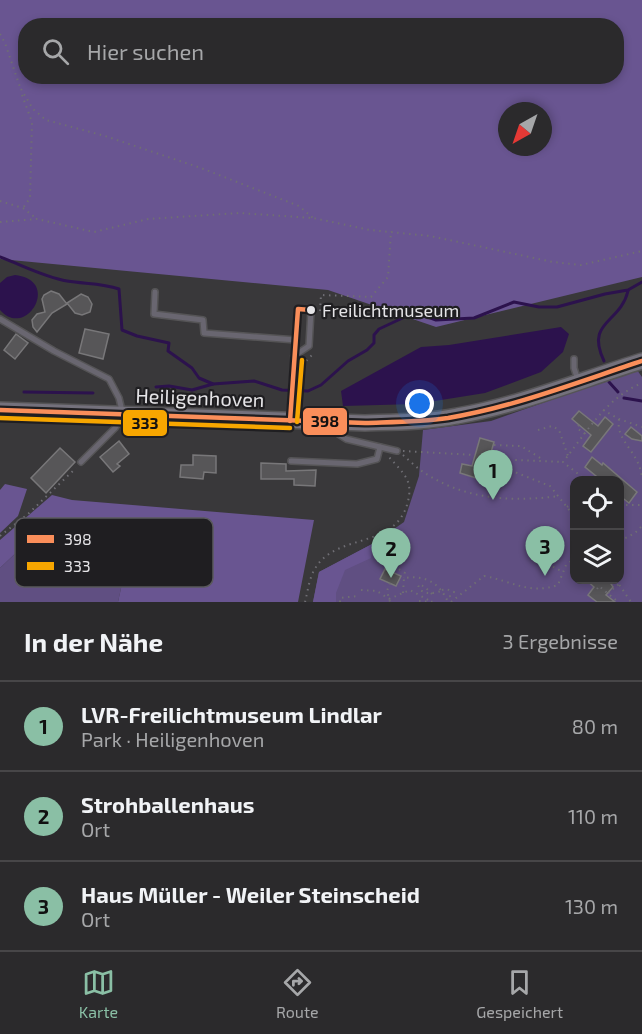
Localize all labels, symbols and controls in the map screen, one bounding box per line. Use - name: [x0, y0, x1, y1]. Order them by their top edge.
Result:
- search box: [18, 18, 624, 84]
- icon: search: [39, 35, 72, 68]
- text: Hier suchen: [87, 38, 204, 64]
- north arrow: [498, 102, 552, 156]
- place label: Freilichtmuseum: [322, 299, 459, 321]
- marker: Freilichtmuseum: [305, 304, 317, 316]
- street label: Heiligenhoven: [135, 383, 265, 411]
- your location: [405, 389, 434, 418]
- line badge: 398: [302, 407, 348, 436]
- line badge: 333: [122, 409, 168, 437]
- text: 398: [311, 411, 339, 430]
- text: 333: [131, 413, 159, 432]
- pin: 1: [474, 450, 512, 500]
- map controls: [570, 476, 624, 584]
- button: locate: [570, 476, 624, 530]
- legend: [15, 518, 213, 587]
- pin: 3: [526, 526, 564, 576]
- pin: 2: [372, 528, 410, 578]
- text: 398: [64, 529, 92, 548]
- button: layers: [570, 530, 624, 584]
- text: 333: [64, 556, 91, 575]
- text: In der Nähe: [24, 626, 163, 657]
- text: 3 Ergebnisse: [502, 629, 618, 653]
- text: LVR-Freilichtmuseum Lindlar: [81, 701, 382, 727]
- text: 1: [39, 714, 48, 738]
- text: 80 m: [572, 714, 618, 738]
- text: Park · Heiligenhoven: [81, 727, 264, 751]
- text: Strohballenhaus: [81, 791, 254, 817]
- text: 2: [38, 804, 49, 828]
- text: 110 m: [568, 804, 618, 828]
- text: Ort: [81, 817, 110, 841]
- text: Haus Müller - Weiler Steinscheid: [81, 881, 420, 907]
- text: 3: [38, 894, 49, 918]
- text: 130 m: [565, 894, 618, 918]
- text: Ort: [81, 907, 110, 931]
- tab: Karte: [79, 966, 118, 1021]
- tab: Route: [276, 966, 319, 1021]
- tab: Gespeichert: [476, 966, 563, 1021]

